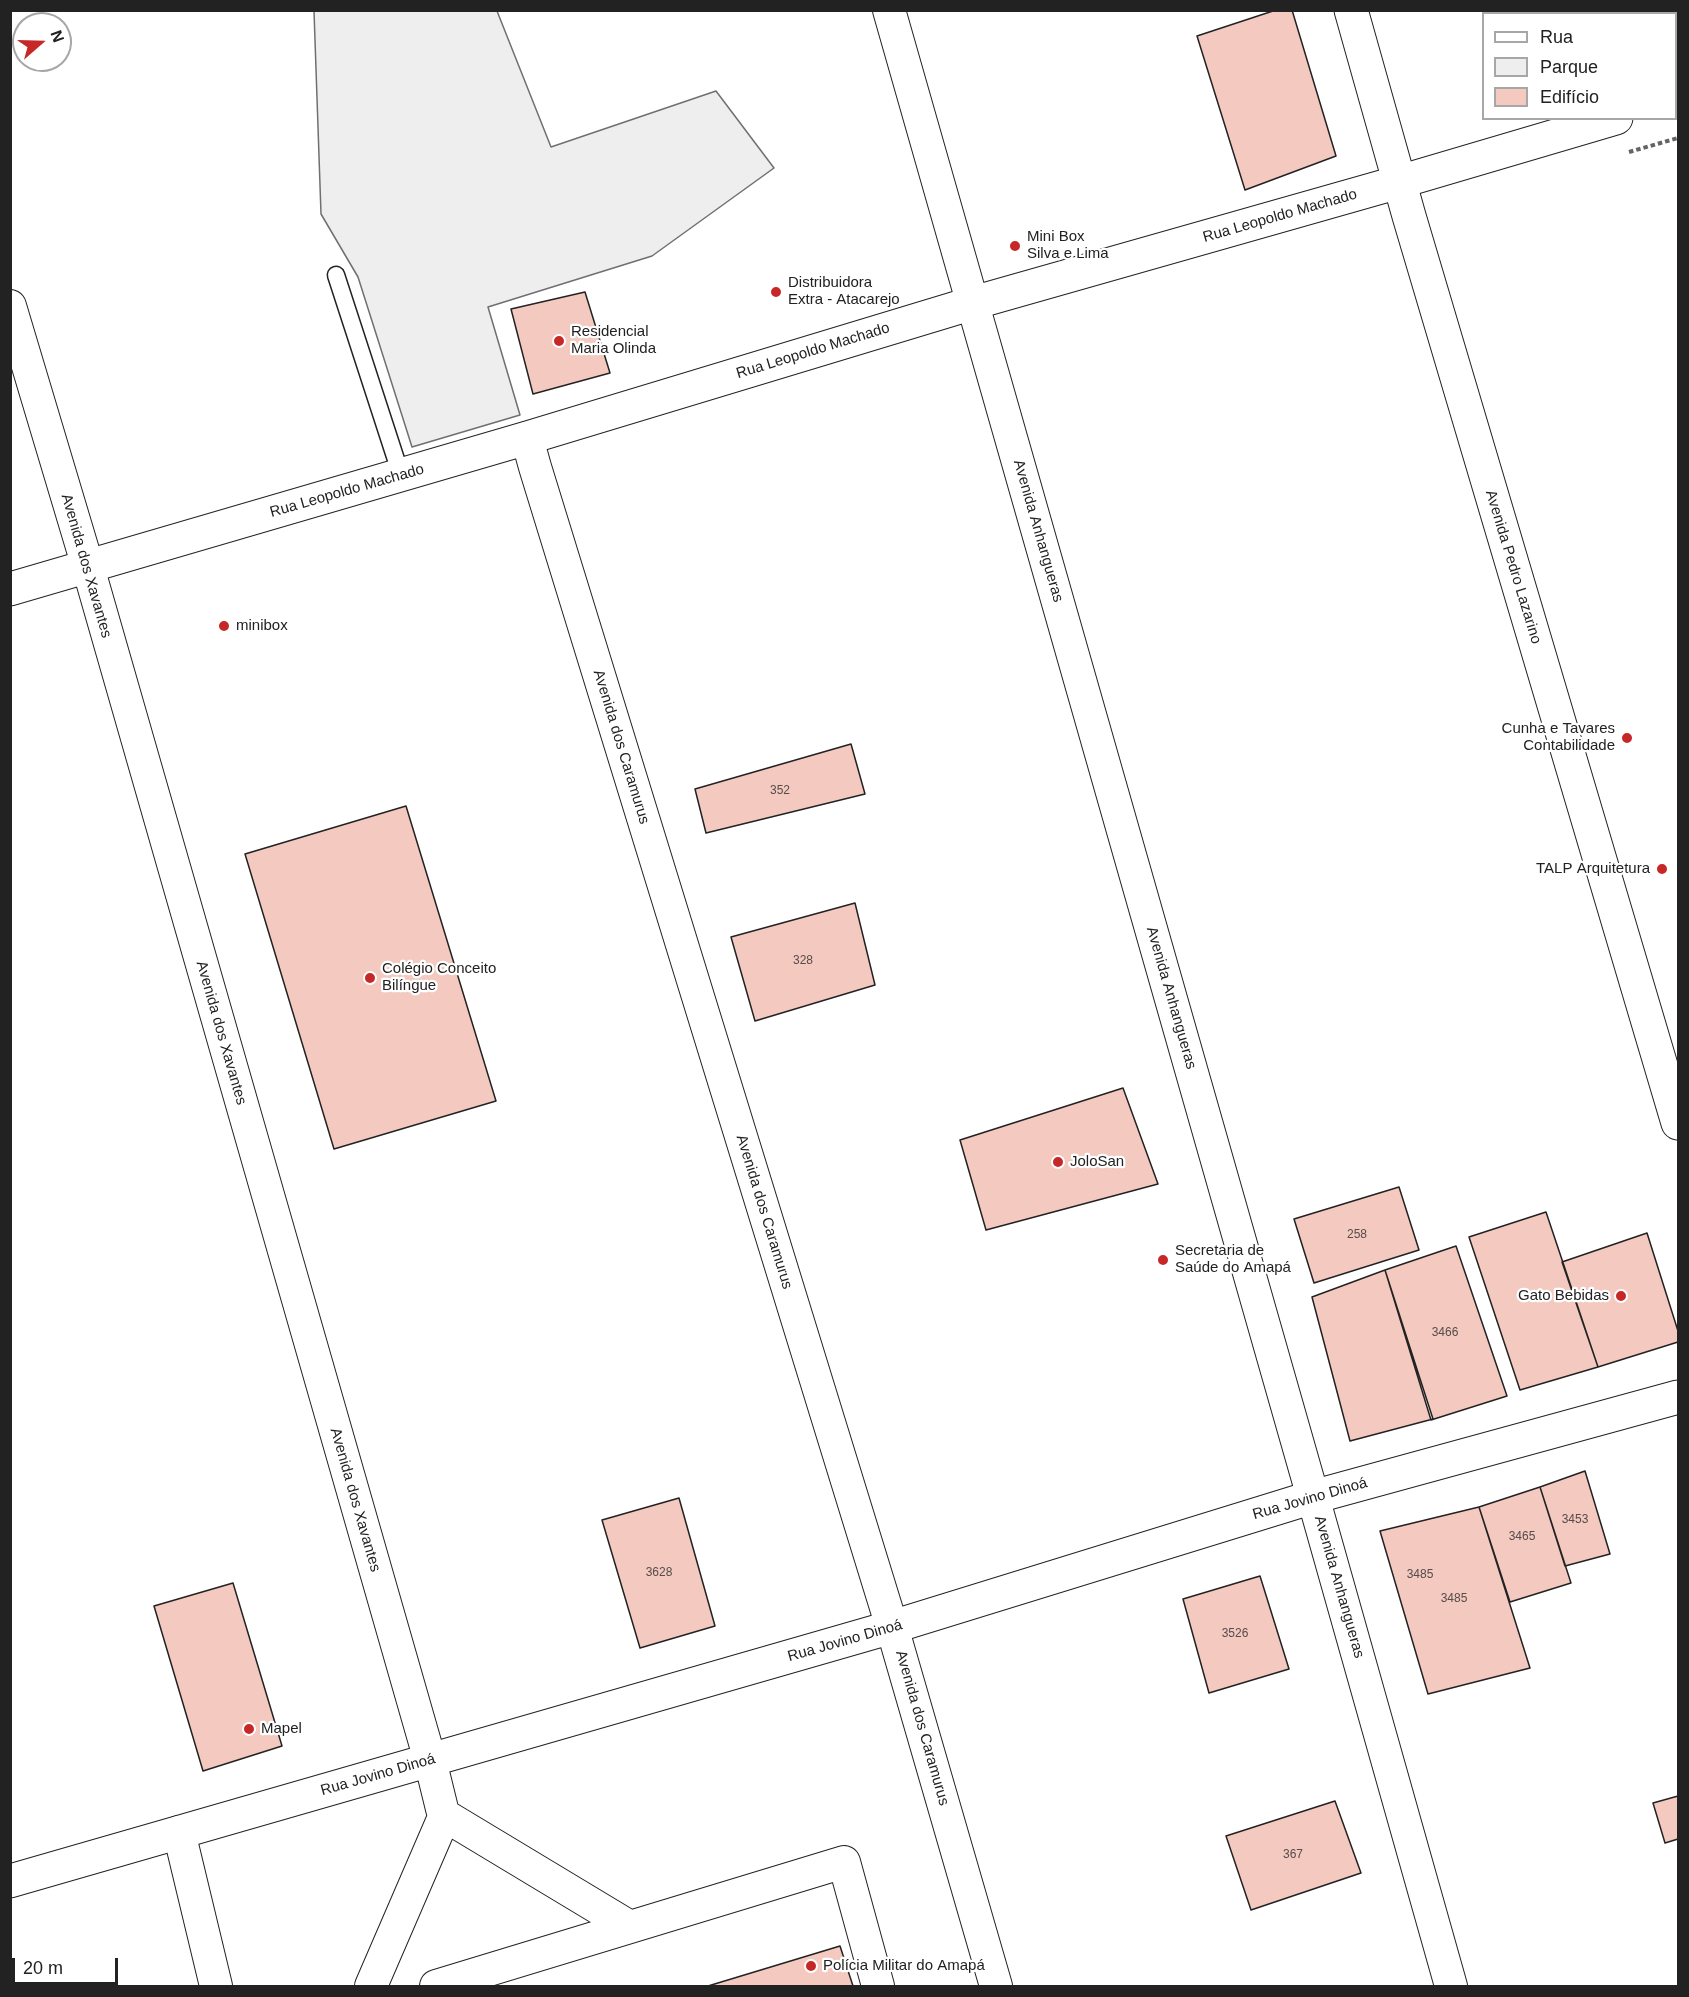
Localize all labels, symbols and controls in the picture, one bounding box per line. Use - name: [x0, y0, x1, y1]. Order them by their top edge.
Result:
- north arrow: [12, 12, 72, 72]
- legend: [1482, 12, 1677, 120]
- text: Rua: [1540, 27, 1573, 47]
- text: N: [48, 28, 67, 45]
- text: Parque: [1540, 57, 1598, 77]
- text: Edifício: [1540, 87, 1599, 107]
- street label: Rua Leopoldo Machado: [1201, 185, 1359, 247]
- place label: Mini Box Silva e Lima: [1027, 228, 1109, 263]
- marker: Mini Box Silva e Lima: [1008, 239, 1022, 253]
- place label: Distribuidora Extra - Atacarejo: [788, 274, 900, 309]
- marker: Distribuidora Extra - Atacarejo: [769, 285, 783, 299]
- street label: Rua Leopoldo Machado: [734, 319, 892, 383]
- place label: Residencial Maria Olinda: [571, 323, 656, 358]
- marker: Residencial Maria Olinda: [552, 334, 566, 348]
- street label: Avenida Anhangueras: [1009, 458, 1067, 604]
- street label: Rua Leopoldo Machado: [268, 460, 426, 522]
- street label: Avenida Pedro Lazarino: [1481, 488, 1545, 646]
- street label: Avenida dos Xavantes: [57, 492, 115, 640]
- place label: minibox: [236, 617, 288, 635]
- marker: minibox: [217, 619, 231, 633]
- street label: Avenida dos Caramurus: [589, 668, 653, 826]
- place label: Cunha e Tavares Contabilidade: [1502, 720, 1615, 755]
- marker: Cunha e Tavares Contabilidade: [1620, 731, 1634, 745]
- house number: 352: [770, 784, 790, 798]
- place label: TALP Arquitetura: [1536, 860, 1650, 878]
- marker: TALP Arquitetura: [1655, 862, 1669, 876]
- street label: Avenida Anhangueras: [1142, 925, 1200, 1071]
- house number: 328: [793, 954, 813, 968]
- street label: Avenida dos Xavantes: [192, 959, 250, 1107]
- place label: Colégio Conceito Bilíngue: [382, 960, 496, 995]
- marker: Colégio Conceito Bilíngue: [363, 971, 377, 985]
- street label: Avenida dos Caramurus: [732, 1133, 796, 1291]
- place label: JoloSan: [1070, 1153, 1124, 1171]
- marker: JoloSan: [1051, 1155, 1065, 1169]
- house number: 258: [1347, 1228, 1367, 1242]
- place label: Secretaria de Saúde do Amapá: [1175, 1242, 1291, 1277]
- marker: Secretaria de Saúde do Amapá: [1156, 1253, 1170, 1267]
- place label: Gato Bebidas: [1518, 1287, 1609, 1305]
- marker: Gato Bebidas: [1614, 1289, 1628, 1303]
- house number: 3466: [1432, 1326, 1458, 1340]
- street label: Avenida dos Xavantes: [326, 1426, 384, 1574]
- street label: Rua Jovino Dinoá: [1251, 1474, 1369, 1524]
- house number: 3453: [1562, 1513, 1588, 1527]
- street label: Avenida Anhangueras: [1310, 1514, 1368, 1660]
- house number: 3465: [1509, 1530, 1535, 1544]
- house number: 3628: [646, 1566, 672, 1580]
- house number: 3485: [1407, 1568, 1433, 1582]
- house number: 3485: [1441, 1592, 1467, 1606]
- street label: Rua Jovino Dinoá: [786, 1616, 904, 1666]
- house number: 3526: [1222, 1627, 1248, 1641]
- street label: Avenida dos Caramurus: [891, 1648, 953, 1808]
- place label: Mapel: [261, 1720, 302, 1738]
- marker: Mapel: [242, 1722, 256, 1736]
- street label: Rua Jovino Dinoá: [319, 1750, 437, 1800]
- house number: 367: [1283, 1848, 1303, 1862]
- scale bar: [15, 1946, 122, 1984]
- place label: Polícia Militar do Amapá: [823, 1957, 985, 1975]
- text: 20 m: [23, 1958, 63, 1978]
- marker: Polícia Militar do Amapá: [804, 1959, 818, 1973]

